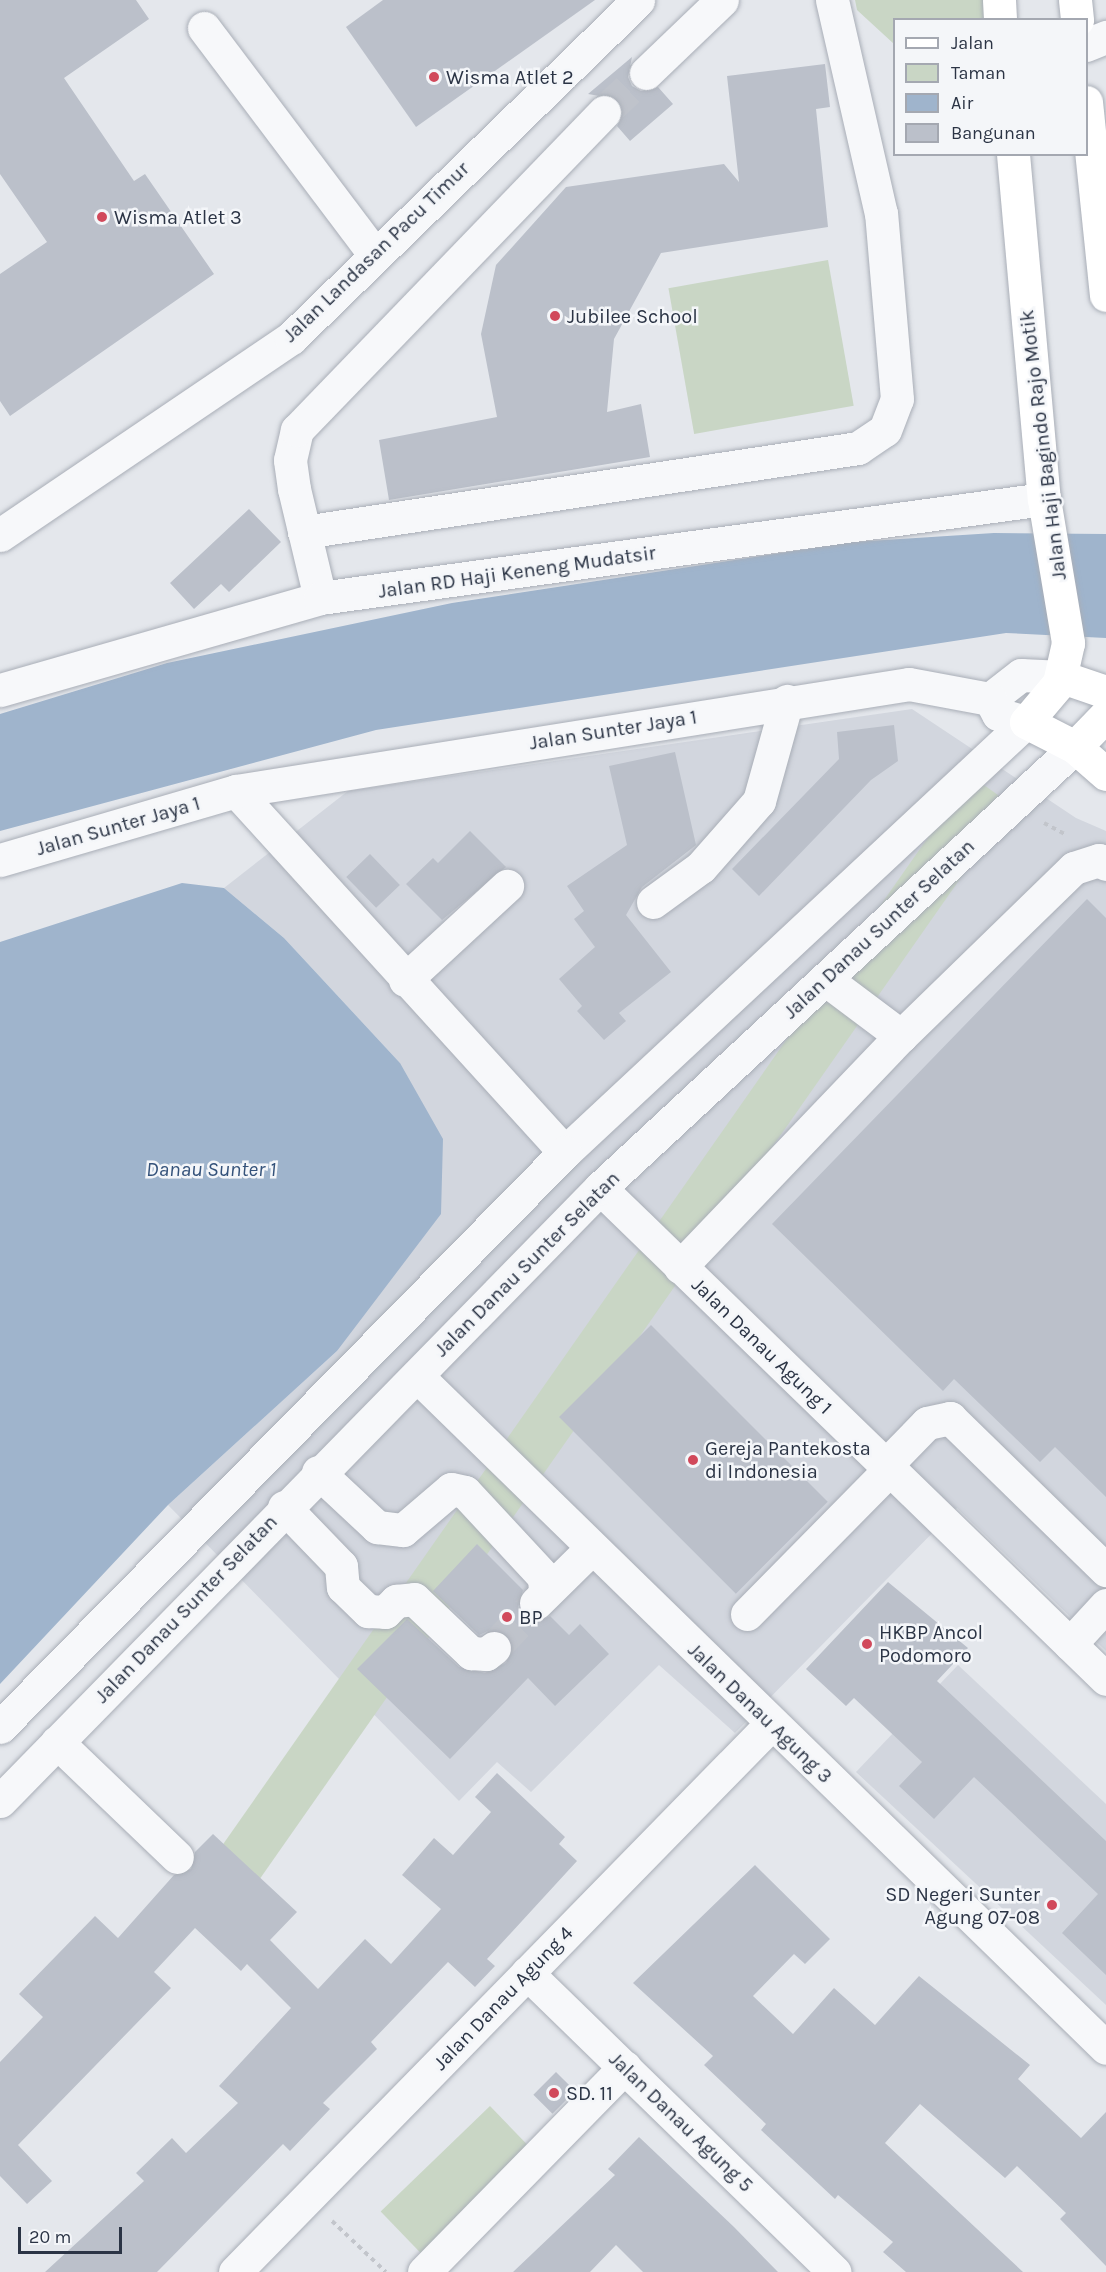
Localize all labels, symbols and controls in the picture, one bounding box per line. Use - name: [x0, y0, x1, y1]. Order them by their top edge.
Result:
- legend: [893, 18, 1088, 156]
- text: Jalan: [951, 32, 994, 54]
- text: Taman: [951, 62, 1006, 84]
- place label: Wisma Atlet 2: [446, 65, 574, 89]
- marker: Wisma Atlet 2: [427, 70, 441, 84]
- text: Air: [951, 92, 973, 114]
- text: Bangunan: [951, 122, 1036, 144]
- street label: Jalan Landasan Pacu Timur: [278, 157, 474, 347]
- place label: Wisma Atlet 3: [114, 205, 242, 229]
- marker: Wisma Atlet 3: [95, 210, 109, 224]
- place label: Jubilee School: [567, 304, 698, 328]
- marker: Jubilee School: [548, 309, 562, 323]
- street label: Jalan Haji Bagindo Rajo Motik: [1015, 309, 1071, 581]
- street label: Jalan RD Haji Keneng Mudatsir: [377, 541, 657, 603]
- street label: Jalan Sunter Jaya 1: [528, 705, 698, 755]
- street label: Jalan Sunter Jaya 1: [33, 791, 203, 861]
- street label: Jalan Danau Sunter Selatan: [779, 834, 979, 1024]
- water label: Danau Sunter 1: [146, 1156, 276, 1182]
- street label: Jalan Danau Sunter Selatan: [429, 1166, 625, 1362]
- street label: Jalan Danau Agung 1: [687, 1273, 837, 1419]
- place label: Gereja Pantekosta di Indonesia: [705, 1436, 871, 1483]
- marker: Gereja Pantekosta di Indonesia: [686, 1453, 700, 1467]
- street label: Jalan Danau Sunter Selatan: [90, 1510, 282, 1708]
- place label: BP: [519, 1605, 542, 1629]
- marker: BP: [500, 1610, 514, 1624]
- place label: HKBP Ancol Podomoro: [879, 1620, 983, 1667]
- marker: HKBP Ancol Podomoro: [860, 1637, 874, 1651]
- street label: Jalan Danau Agung 3: [683, 1638, 837, 1788]
- place label: SD Negeri Sunter Agung 07-08: [885, 1882, 1040, 1929]
- marker: SD Negeri Sunter Agung 07-08: [1045, 1898, 1059, 1912]
- street label: Jalan Danau Agung 4: [428, 1921, 578, 2075]
- street label: Jalan Danau Agung 5: [604, 2047, 758, 2197]
- place label: SD. 11: [566, 2081, 613, 2105]
- marker: SD. 11: [547, 2086, 561, 2100]
- scale bar: [21, 2215, 124, 2253]
- text: 20 m: [29, 2226, 71, 2248]

